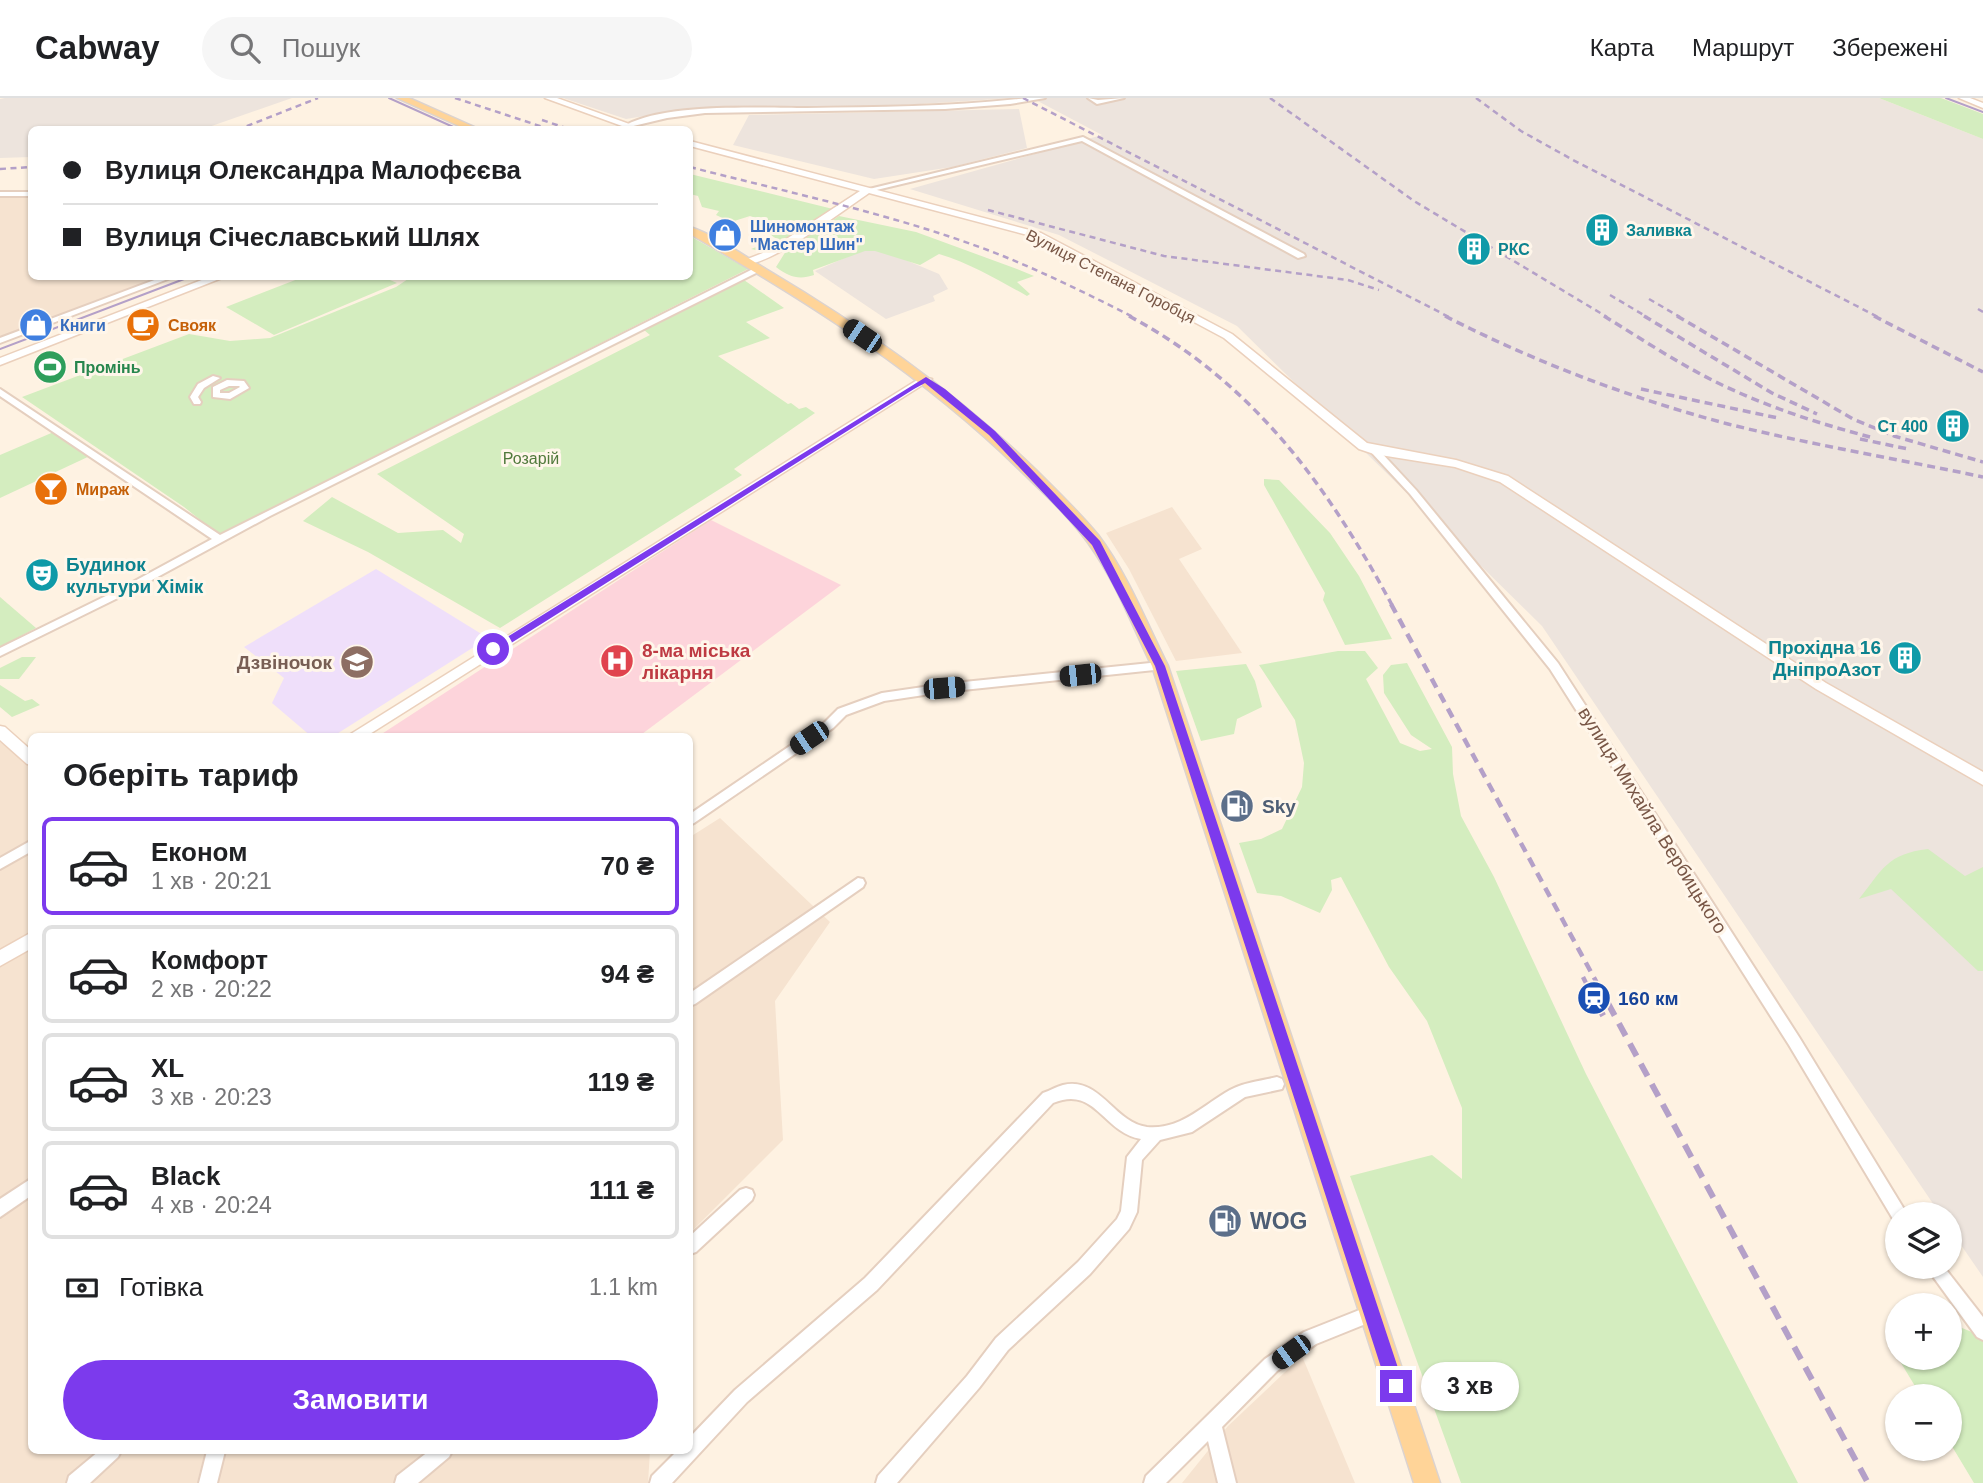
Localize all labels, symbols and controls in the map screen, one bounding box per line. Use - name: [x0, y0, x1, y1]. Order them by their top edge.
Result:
- search box: [202, 17, 692, 80]
- text: Cabway: [35, 29, 160, 66]
- icon: search: [226, 29, 264, 67]
- text: Пошук: [282, 33, 360, 63]
- text: Карта: [1590, 34, 1654, 61]
- text: Маршрут: [1692, 34, 1794, 61]
- text: Збережені: [1832, 34, 1948, 61]
- text: Вулиця Олександра Малофєєва: [105, 155, 521, 185]
- building icon: Заливка: [1583, 211, 1621, 249]
- shop icon: Шиномонтаж "Мастер Шин": [706, 216, 744, 254]
- place label: Шиномонтаж "Мастер Шин": [750, 218, 863, 253]
- text: Вулиця Січеславський Шлях: [105, 222, 480, 252]
- place label: Заливка: [1626, 222, 1692, 239]
- street label: Вулиця Степана Горобця: [1023, 226, 1198, 327]
- building icon: РКС: [1455, 230, 1493, 268]
- place label: РКС: [1498, 241, 1530, 258]
- shop icon: Книги: [17, 306, 55, 344]
- cafe icon: Свояк: [124, 306, 162, 344]
- car: [839, 316, 886, 356]
- place label: Книги: [60, 317, 106, 334]
- place label: Свояк: [168, 317, 217, 334]
- sports icon: Промінь: [31, 348, 69, 386]
- place label: Промінь: [74, 359, 141, 376]
- building icon: Ст 400: [1934, 407, 1972, 445]
- place label: Ст 400: [1877, 418, 1928, 435]
- park label: Розарій: [503, 450, 559, 467]
- bar icon: Мираж: [32, 470, 70, 508]
- place label: Мираж: [76, 481, 130, 498]
- place label: Будинок культури Хімік: [66, 554, 204, 597]
- theatre icon: Будинок культури Хімік: [23, 556, 61, 594]
- route start: [477, 633, 509, 665]
- place label: Прохідна 16 ДніпроАзот: [1768, 637, 1881, 680]
- building icon: Прохідна 16 ДніпроАзот: [1886, 639, 1924, 677]
- place label: 8-ма міська лікарня: [642, 640, 751, 683]
- hospital icon: 8-ма міська лікарня: [598, 642, 636, 680]
- school or university icon: Дзвіночок: [338, 643, 376, 681]
- place label: Дзвіночок: [237, 652, 332, 673]
- car: [1059, 662, 1102, 688]
- car: [923, 676, 966, 700]
- street label: вулиця Михайла Вербицького: [1574, 703, 1731, 937]
- car: [786, 718, 833, 758]
- text: Оберіть тариф: [63, 757, 299, 793]
- fuel station icon: Sky: [1218, 787, 1256, 825]
- place label: Sky: [1262, 796, 1296, 817]
- icon: car: [67, 835, 130, 898]
- text: Економ: [151, 837, 247, 867]
- text: 70 ₴: [601, 851, 654, 881]
- text: 1 хв · 20:21: [151, 868, 272, 894]
- icon: car: [67, 943, 130, 1006]
- text: Комфорт: [151, 945, 268, 975]
- text: 94 ₴: [601, 959, 654, 989]
- text: 2 хв · 20:22: [151, 976, 272, 1002]
- station icon: 160 км: [1575, 979, 1613, 1017]
- place label: 160 км: [1618, 988, 1679, 1009]
- icon: car: [67, 1051, 130, 1114]
- text: XL: [151, 1053, 184, 1083]
- text: 119 ₴: [587, 1067, 654, 1097]
- text: 3 хв · 20:23: [151, 1084, 272, 1110]
- icon: car: [67, 1159, 130, 1222]
- text: Black: [151, 1161, 220, 1191]
- text: 111 ₴: [589, 1175, 654, 1205]
- text: 4 хв · 20:24: [151, 1192, 272, 1218]
- fuel station icon: WOG: [1206, 1202, 1244, 1240]
- map controls: [1885, 1202, 1962, 1461]
- button: layers: [1885, 1202, 1962, 1279]
- place label: WOG: [1250, 1208, 1308, 1234]
- icon: cash: [63, 1269, 101, 1307]
- text: Готівка: [119, 1272, 203, 1302]
- text: 1.1 km: [589, 1274, 658, 1300]
- button: +: [1885, 1293, 1962, 1370]
- car: [1268, 1331, 1315, 1373]
- button: Замовити: [63, 1360, 658, 1440]
- callout: 3 хв: [1420, 1362, 1518, 1410]
- route end: [1380, 1370, 1412, 1402]
- text: 3 хв: [1447, 1373, 1493, 1399]
- button: −: [1885, 1384, 1962, 1461]

